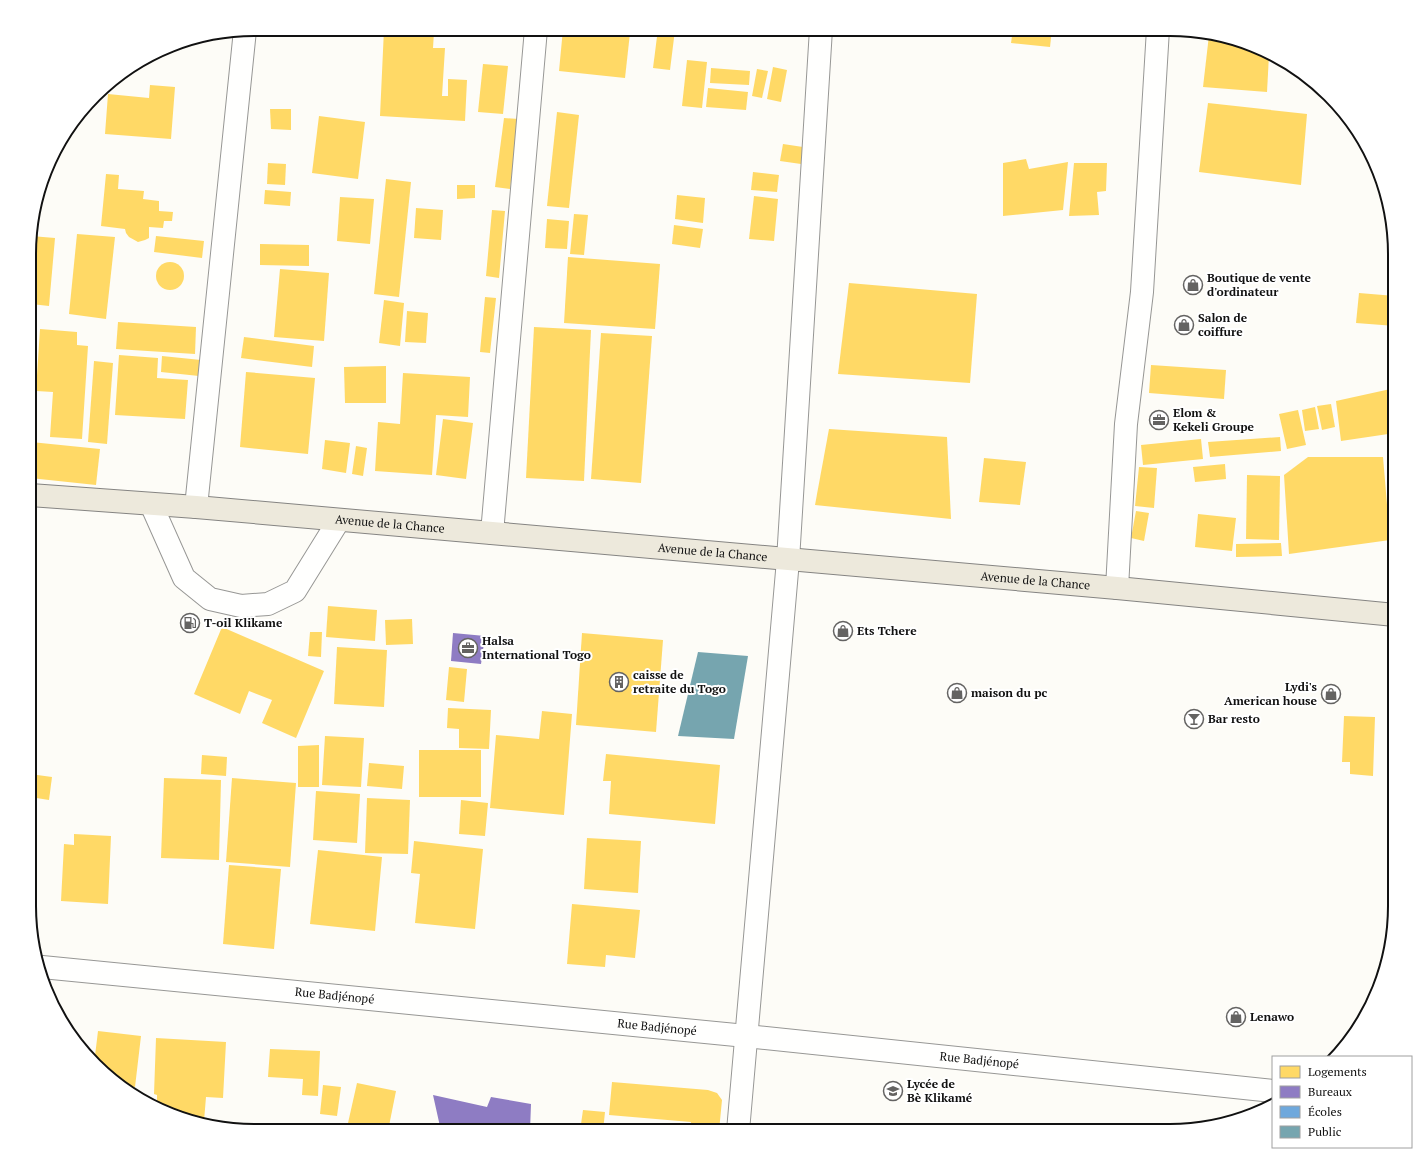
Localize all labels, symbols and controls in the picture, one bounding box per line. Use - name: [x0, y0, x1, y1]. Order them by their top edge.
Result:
- place label: Boutique de vente d'ordinateur: [1207, 270, 1311, 299]
- shop icon: Boutique de vente d'ordinateur: [1182, 274, 1204, 296]
- place label: Salon de coiffure: [1198, 310, 1248, 339]
- shop icon: Salon de coiffure: [1173, 314, 1195, 336]
- place label: Elom & Kekeli Groupe: [1173, 405, 1254, 434]
- office icon: Elom & Kekeli Groupe: [1148, 409, 1170, 431]
- street label: Avenue de la Chance: [334, 511, 445, 536]
- street label: Avenue de la Chance: [657, 540, 768, 564]
- street label: Avenue de la Chance: [980, 568, 1091, 593]
- fuel station icon: T-oil Klikame: [179, 612, 201, 634]
- place label: T-oil Klikame: [204, 615, 283, 630]
- shop icon: Ets Tchere: [832, 620, 854, 642]
- place label: Ets Tchere: [857, 623, 917, 638]
- place label: Halsa International Togo: [482, 633, 591, 662]
- office icon: Halsa International Togo: [457, 637, 479, 659]
- place label: caisse de retraite du Togo: [633, 667, 726, 696]
- building icon: caisse de retraite du Togo: [608, 671, 630, 693]
- place label: Lydi's American house: [1224, 679, 1318, 708]
- shop icon: maison du pc: [946, 682, 968, 704]
- shop icon: Lydi's American house: [1320, 683, 1342, 705]
- place label: maison du pc: [971, 685, 1047, 700]
- bar icon: Bar resto: [1183, 708, 1205, 730]
- place label: Bar resto: [1208, 711, 1260, 726]
- street label: Rue Badjénopé: [294, 984, 375, 1007]
- shop icon: Lenawo: [1225, 1006, 1247, 1028]
- place label: Lenawo: [1250, 1009, 1294, 1024]
- street label: Rue Badjénopé: [617, 1015, 698, 1038]
- street label: Rue Badjénopé: [939, 1048, 1020, 1071]
- legend: [1272, 1056, 1412, 1148]
- text: Logements: [1308, 1064, 1367, 1079]
- place label: Lycée de Bè Klikamé: [907, 1076, 973, 1105]
- school or university icon: Lycée de Bè Klikamé: [882, 1080, 904, 1102]
- text: Bureaux: [1308, 1084, 1353, 1099]
- text: Écoles: [1308, 1104, 1342, 1119]
- text: Public: [1308, 1124, 1342, 1139]

